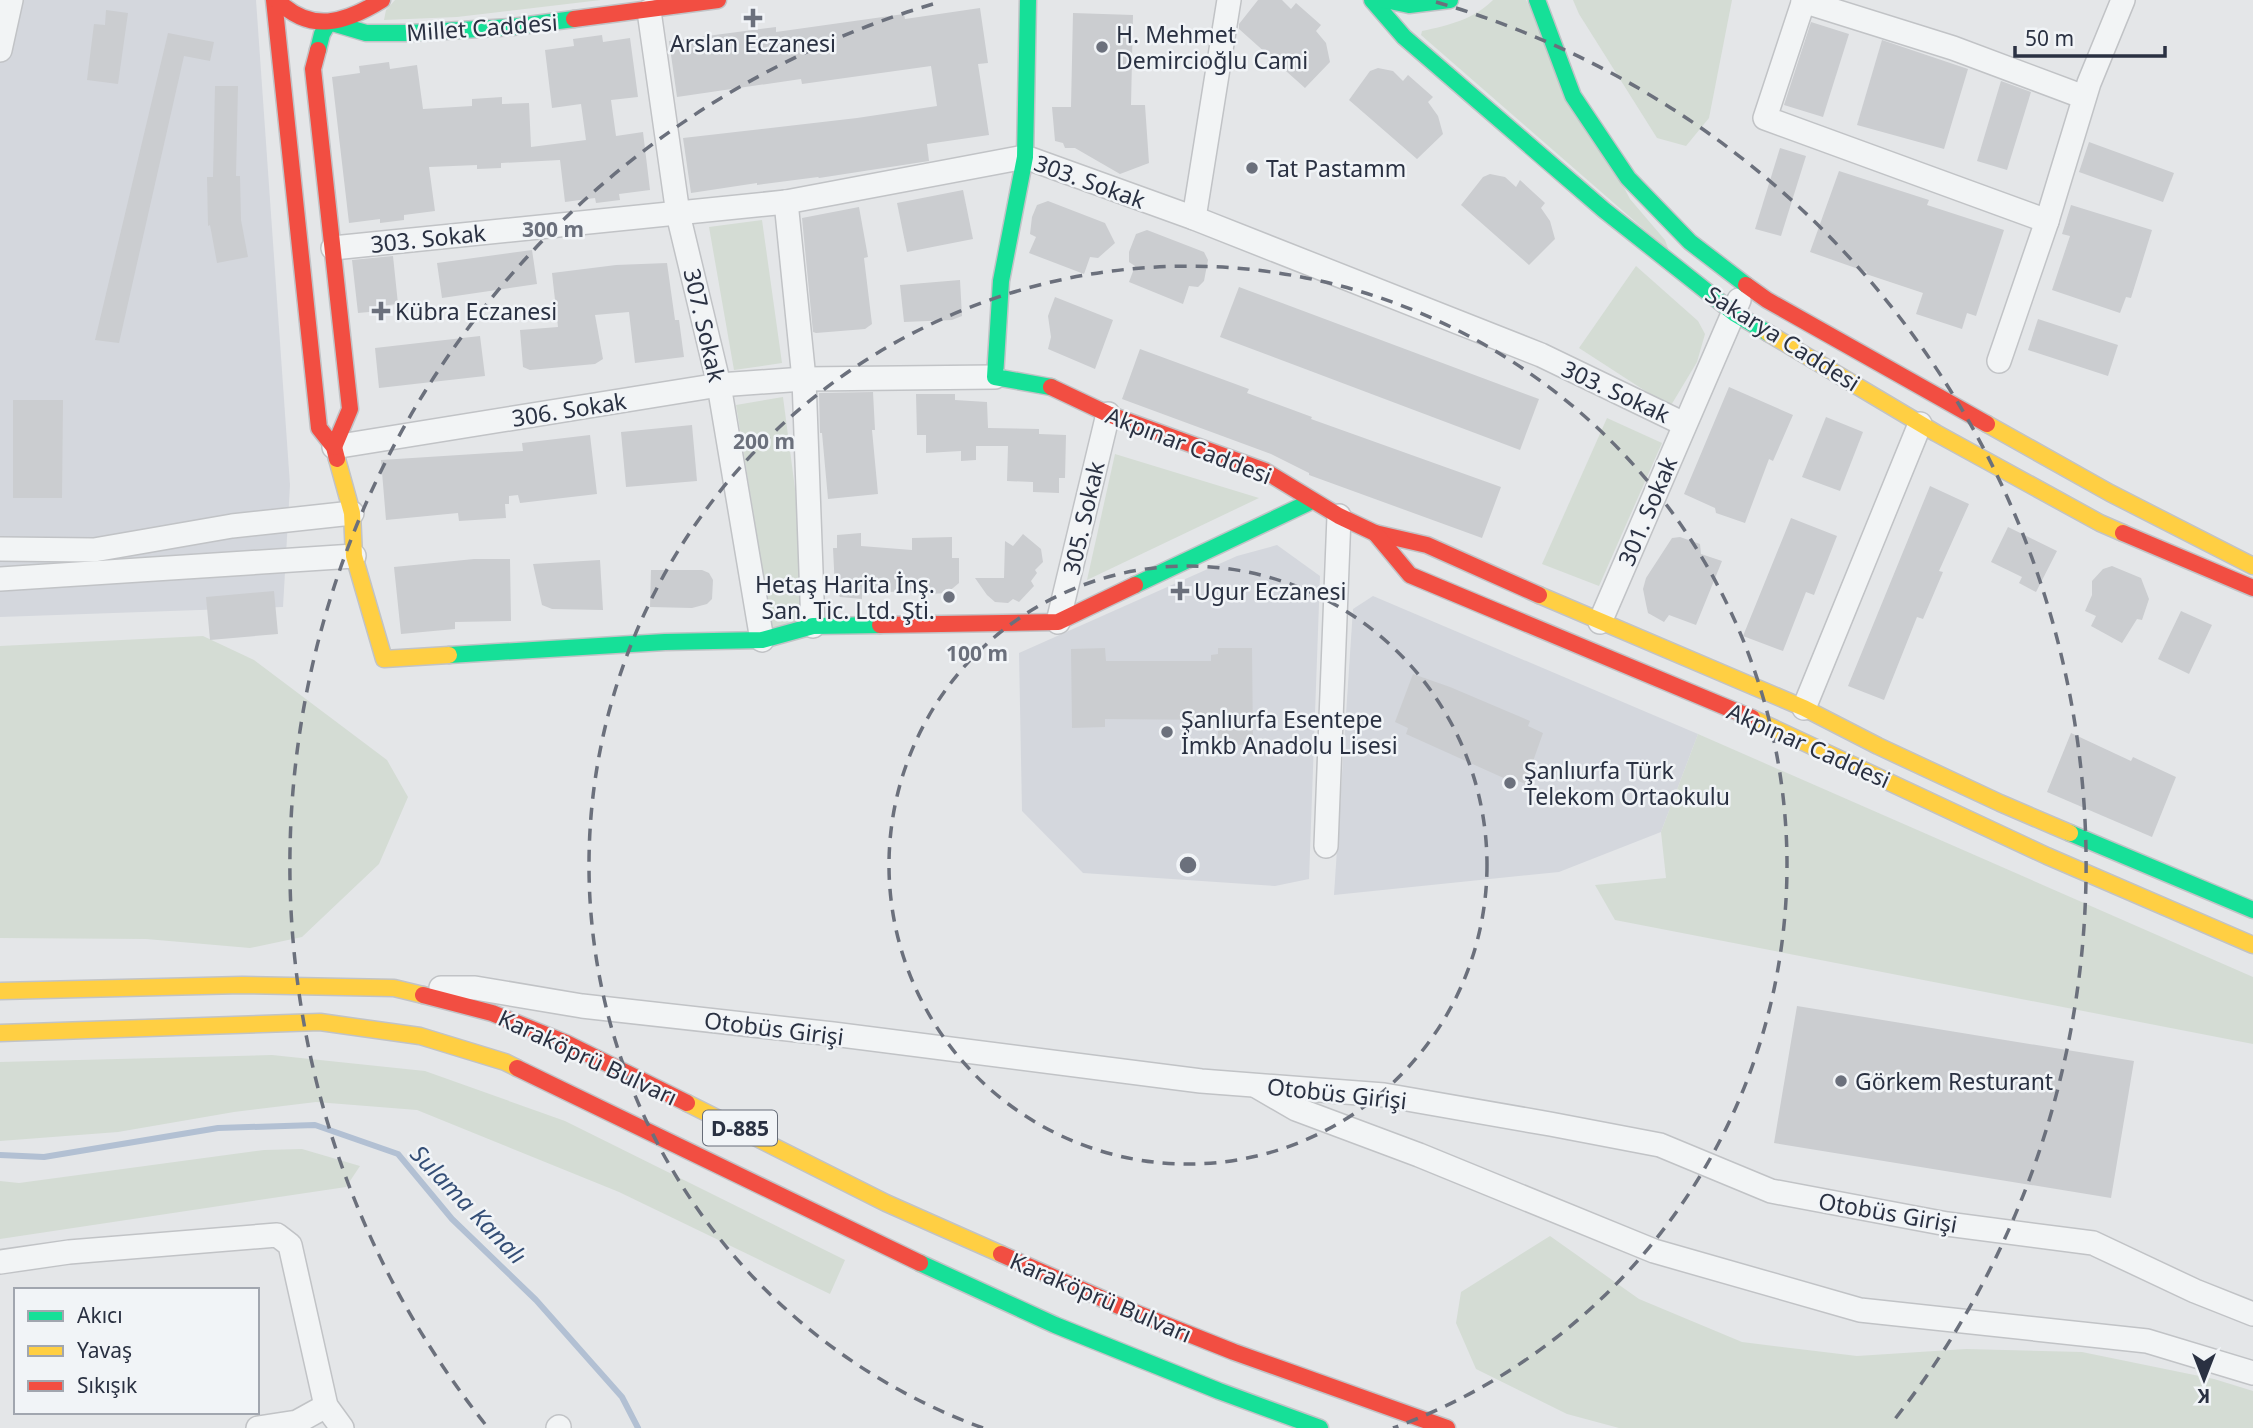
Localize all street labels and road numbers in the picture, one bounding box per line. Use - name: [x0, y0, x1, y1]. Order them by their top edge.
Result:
- street label: Millet Caddesi: [405, 6, 559, 48]
- street label: 303. Sokak: [1030, 146, 1150, 216]
- street label: 303. Sokak: [369, 216, 488, 260]
- street label: 307. Sokak: [676, 265, 734, 386]
- street label: Sakarya Caddesi: [1700, 278, 1866, 398]
- street label: 303. Sokak: [1557, 352, 1676, 430]
- street label: 306. Sokak: [509, 384, 629, 434]
- street label: Akpınar Caddesi: [1101, 399, 1277, 491]
- street label: 301. Sokak: [1610, 451, 1685, 570]
- street label: 305. Sokak: [1054, 457, 1112, 578]
- street label: Akpınar Caddesi: [1722, 695, 1896, 795]
- street label: Karaköprü Bulvarı: [493, 1001, 683, 1113]
- street label: Otobüs Girişi: [702, 1004, 846, 1052]
- street label: Otobüs Girişi: [1265, 1070, 1409, 1116]
- road number: D-885: [703, 1110, 777, 1146]
- street label: Otobüs Girişi: [1816, 1184, 1960, 1240]
- street label: Karaköprü Bulvarı: [1005, 1244, 1197, 1350]

